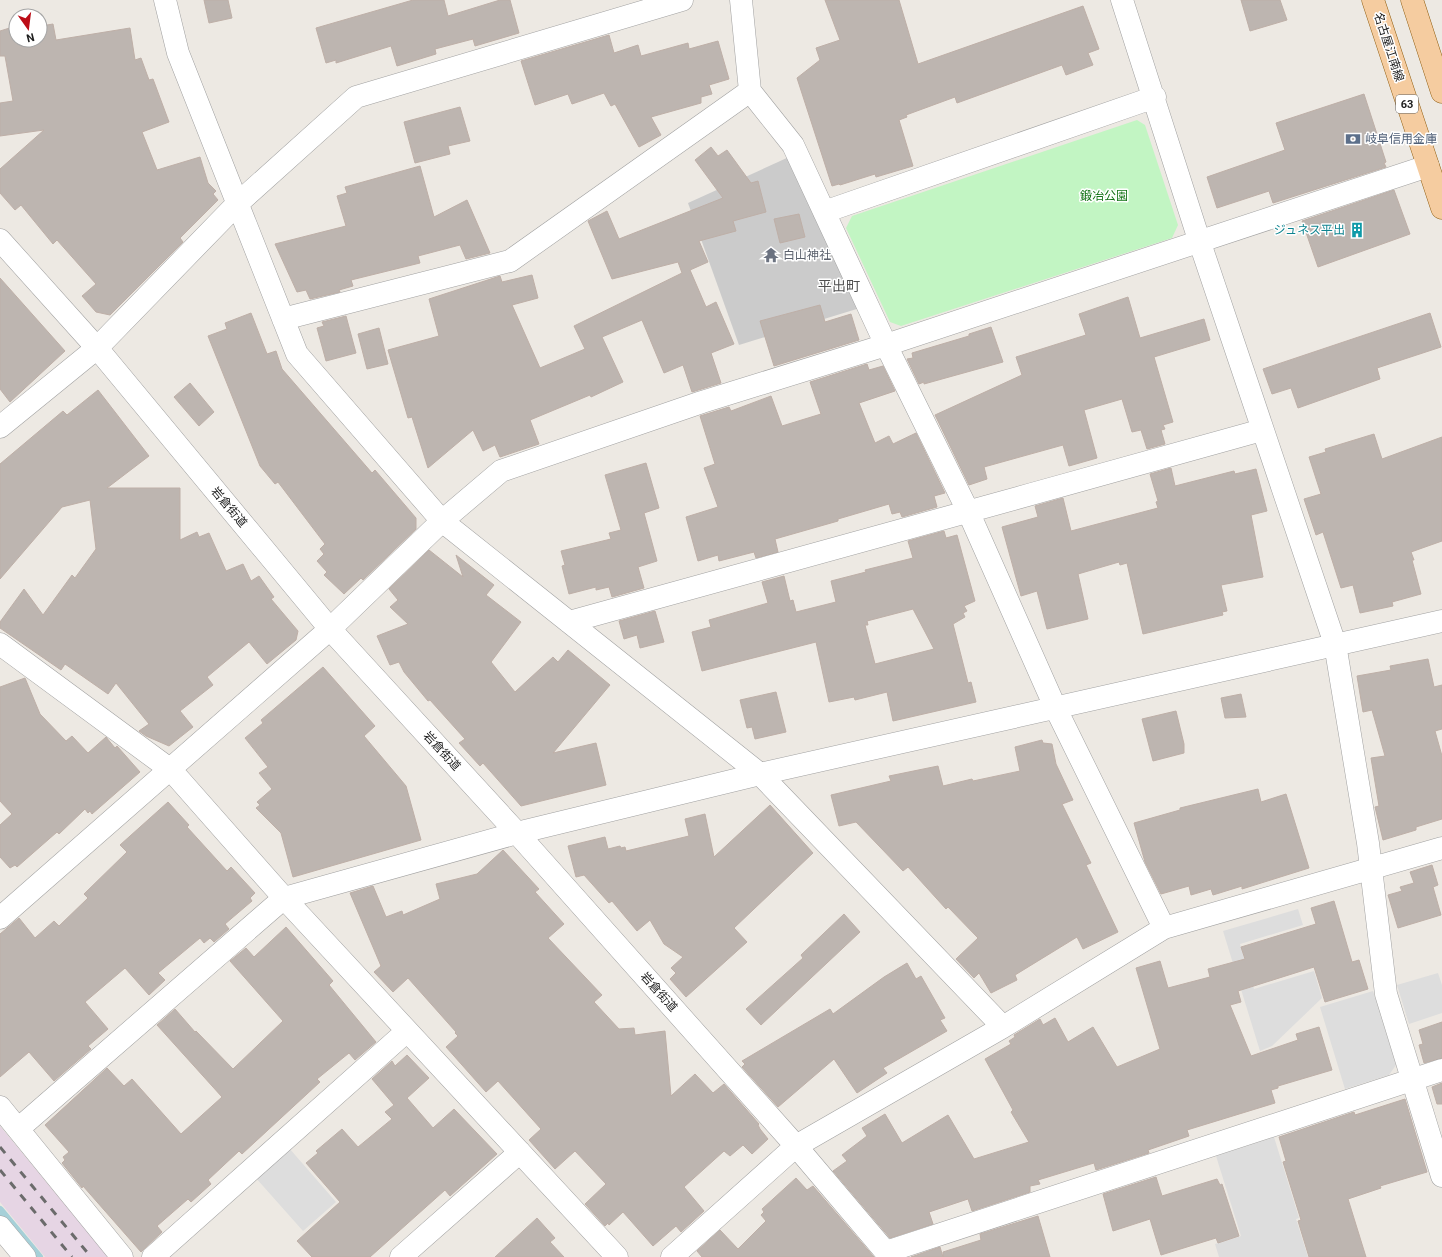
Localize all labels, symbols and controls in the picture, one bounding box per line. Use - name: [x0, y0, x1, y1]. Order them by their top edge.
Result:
- north arrow: [8, 8, 48, 48]
- street label: 名古屋江南線: [1371, 11, 1407, 83]
- text: N: [25, 30, 36, 45]
- road number: 63: [1396, 95, 1418, 113]
- bank icon: 岐阜信用金庫: [1344, 130, 1362, 148]
- place label: 岐阜信用金庫: [1365, 132, 1437, 146]
- park label: 鍛冶公園: [1080, 189, 1128, 203]
- building icon: ジュネス平出: [1348, 221, 1366, 239]
- place label: ジュネス平出: [1274, 223, 1345, 237]
- temple icon: 白山神社: [762, 246, 780, 264]
- place label: 白山神社: [783, 248, 831, 262]
- district label: 平出町: [818, 278, 860, 294]
- street label: 岩倉街道: [208, 484, 250, 530]
- street label: 岩倉街道: [421, 729, 463, 773]
- street label: 岩倉街道: [638, 969, 680, 1015]

